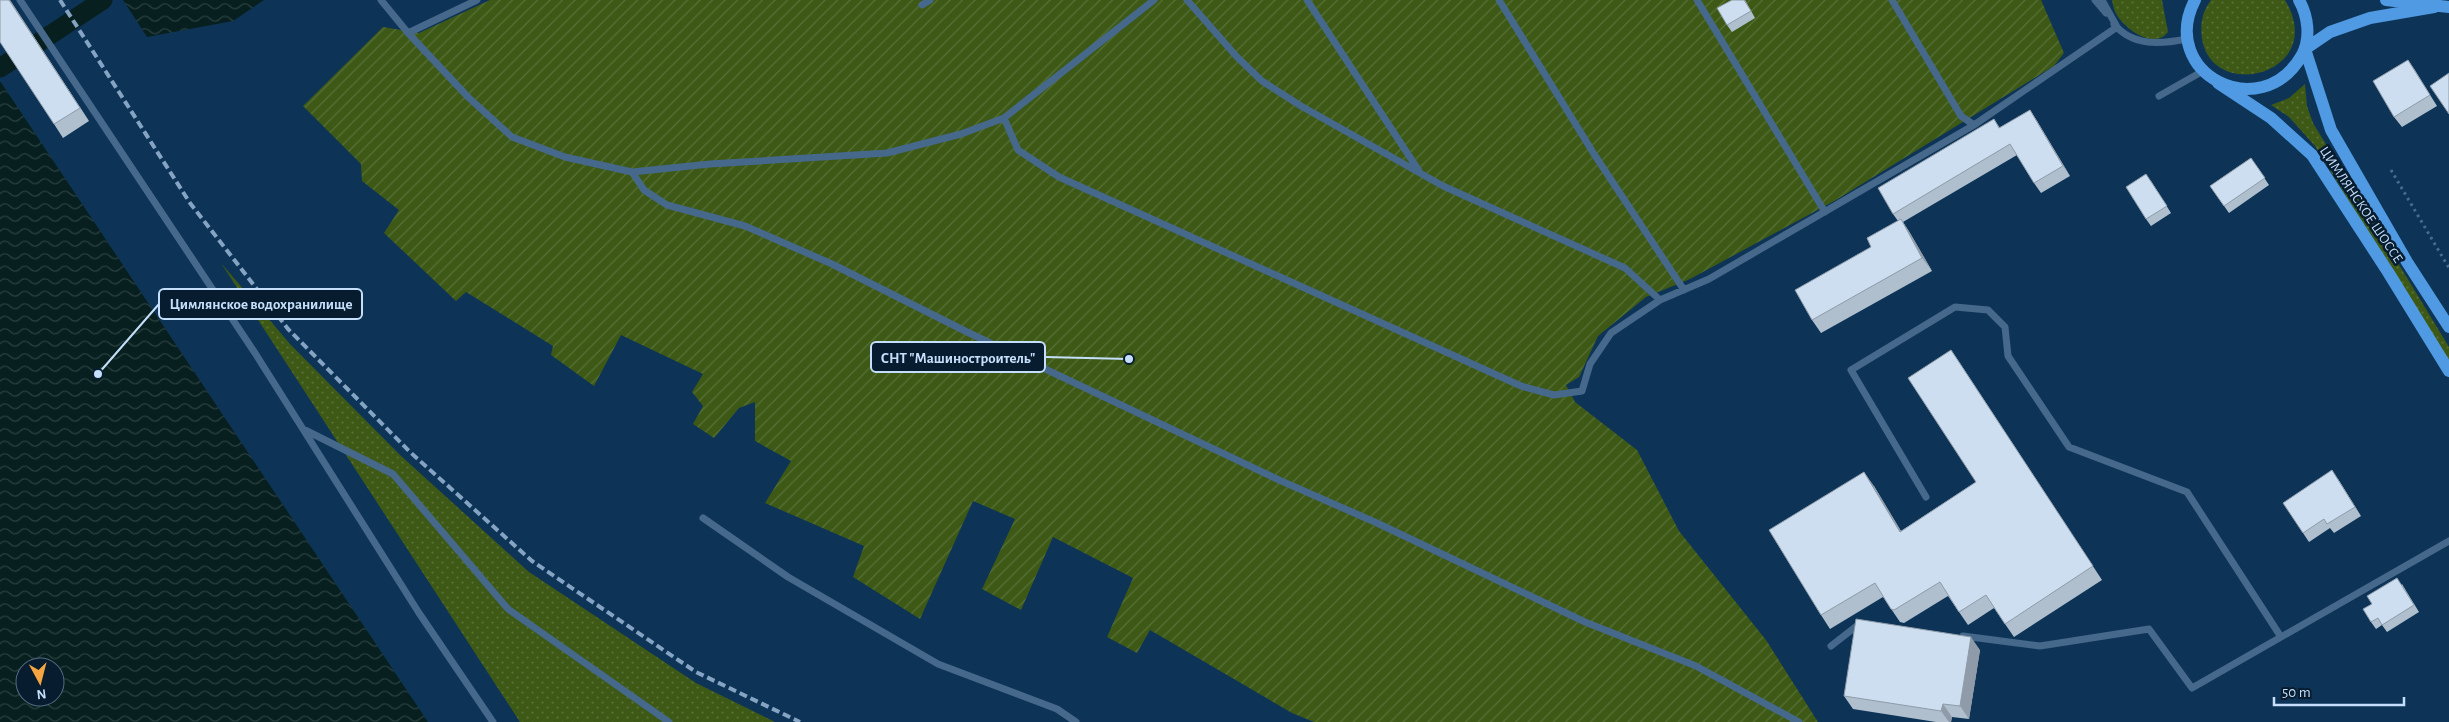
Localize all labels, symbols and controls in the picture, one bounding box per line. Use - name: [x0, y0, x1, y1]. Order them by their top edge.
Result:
- street label: ЦИМЛЯНСКОЕ ШОССЕ: [2317, 144, 2405, 266]
- callout: Цимлянское водохранилище: [159, 289, 362, 319]
- text: Цимлянское водохранилище: [169, 297, 353, 312]
- callout: СНТ "Машиностроитель": [871, 342, 1045, 372]
- text: СНТ "Машиностроитель": [881, 351, 1035, 366]
- north arrow: [15, 657, 65, 707]
- scale bar: [2274, 674, 2404, 706]
- text: 50 m: [2282, 685, 2311, 700]
- text: N: [36, 686, 47, 701]

